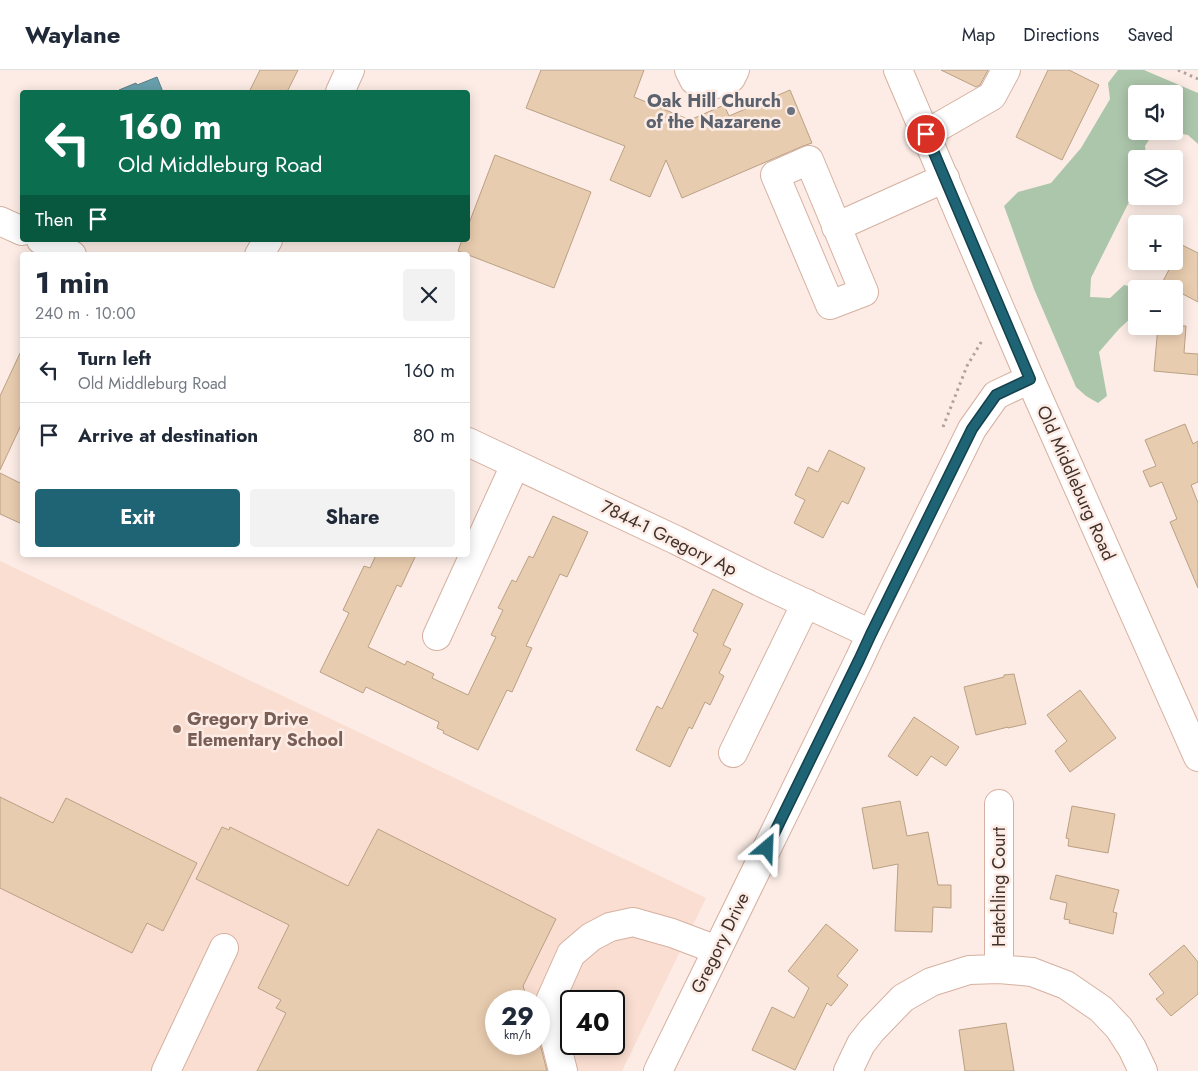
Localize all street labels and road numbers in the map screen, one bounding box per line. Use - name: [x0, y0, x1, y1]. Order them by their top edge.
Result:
- street label: Old Middleburg Road: [1030, 401, 1122, 565]
- street label: 7844-1 Gregory Ap: [596, 494, 742, 582]
- street label: Hatchling Court: [986, 826, 1012, 947]
- street label: Gregory Drive: [684, 888, 756, 998]

